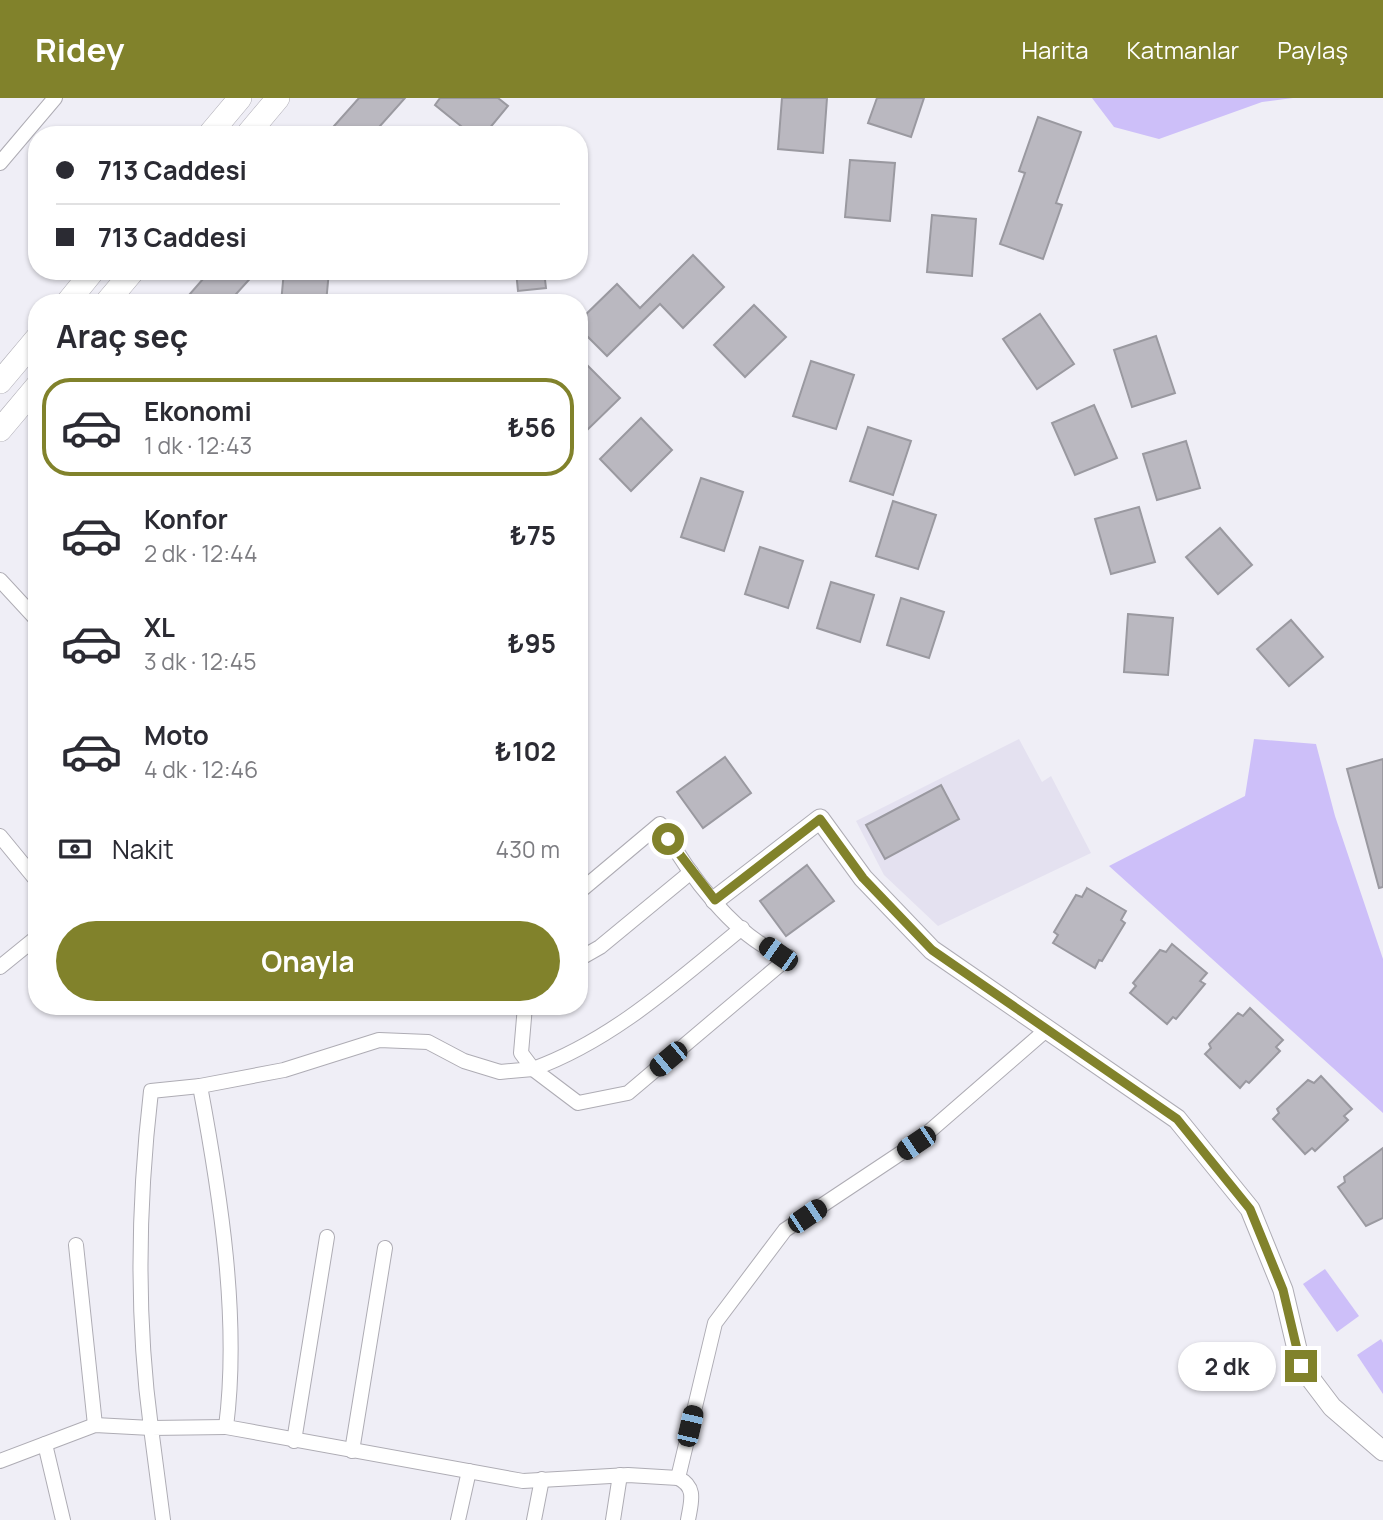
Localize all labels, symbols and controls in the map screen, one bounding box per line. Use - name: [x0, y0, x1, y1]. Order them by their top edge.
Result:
- text: Ridey: [35, 27, 124, 72]
- text: Harita: [1022, 33, 1089, 66]
- text: Katmanlar: [1127, 33, 1239, 66]
- text: Paylaş: [1277, 33, 1348, 66]
- text: 713 Caddesi: [98, 152, 247, 188]
- text: 713 Caddesi: [98, 219, 247, 255]
- text: Araç seç: [56, 314, 188, 358]
- text: Ekonomi: [144, 393, 252, 429]
- icon: car: [60, 396, 123, 459]
- text: ₺56: [507, 409, 556, 445]
- text: 1 dk · 12:43: [144, 429, 252, 461]
- text: Konfor: [144, 501, 228, 537]
- icon: car: [60, 504, 123, 567]
- text: ₺75: [510, 517, 556, 553]
- text: 2 dk · 12:44: [144, 537, 257, 569]
- text: XL: [144, 609, 175, 645]
- icon: car: [60, 612, 123, 675]
- text: ₺95: [507, 625, 556, 661]
- text: 3 dk · 12:45: [144, 645, 257, 677]
- text: Moto: [144, 717, 209, 753]
- icon: car: [60, 720, 123, 783]
- text: ₺102: [495, 733, 556, 769]
- text: 4 dk · 12:46: [144, 753, 258, 785]
- route start: [652, 823, 684, 855]
- icon: cash: [56, 830, 94, 868]
- text: Nakit: [112, 831, 174, 867]
- text: 430 m: [496, 833, 560, 865]
- button: Onayla: [56, 921, 560, 1001]
- car: [755, 933, 802, 975]
- car: [646, 1037, 691, 1081]
- car: [893, 1123, 940, 1163]
- car: [784, 1196, 831, 1236]
- callout: 2 dk: [1178, 1342, 1276, 1390]
- text: 2 dk: [1205, 1350, 1249, 1382]
- route end: [1285, 1350, 1317, 1382]
- car: [676, 1403, 705, 1449]

